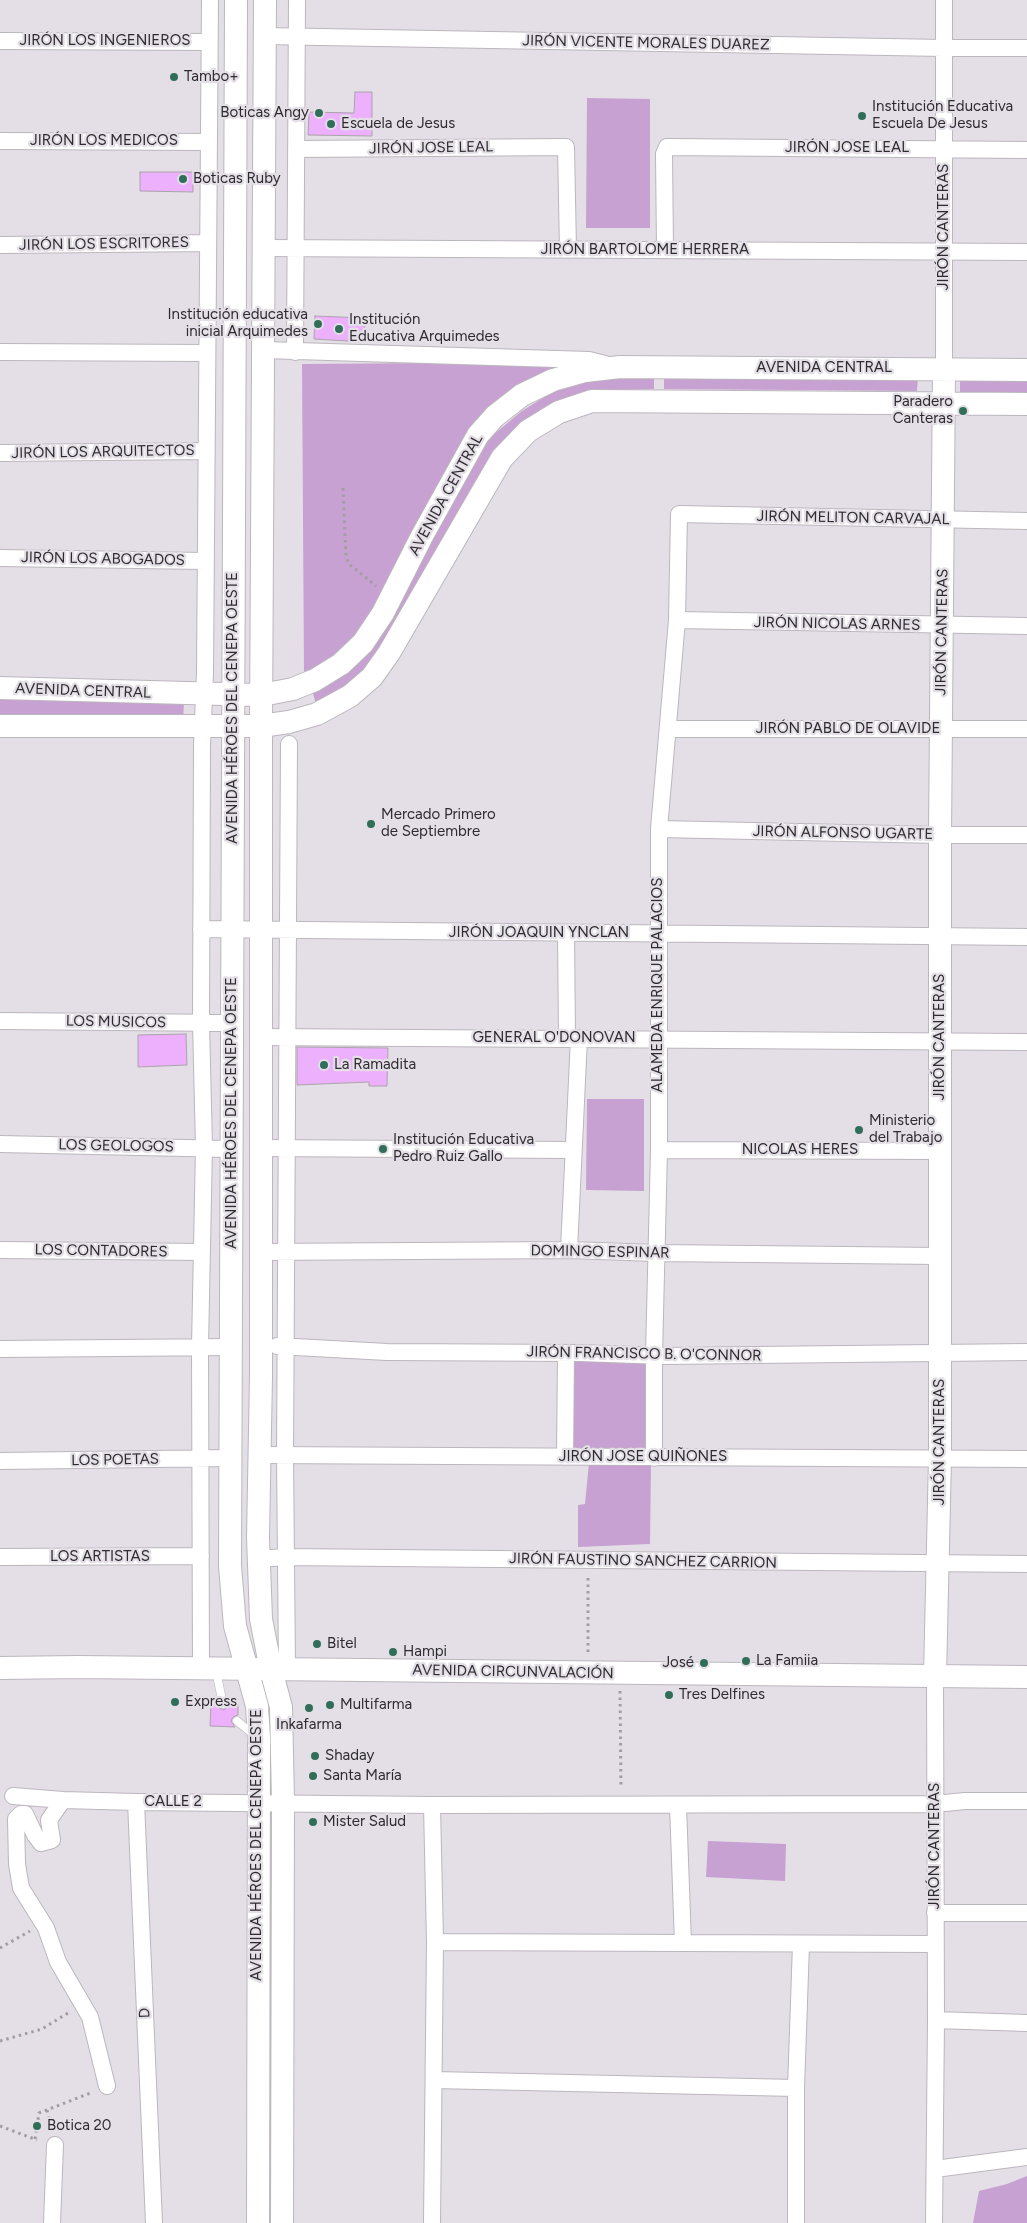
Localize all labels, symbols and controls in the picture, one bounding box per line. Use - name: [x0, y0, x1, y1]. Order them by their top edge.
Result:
- street label: JIRÓN LOS INGENIEROS: [20, 32, 190, 50]
- street label: JIRÓN VICENTE MORALES DUAREZ: [522, 32, 770, 54]
- place label: Tambo+: [184, 68, 239, 86]
- marker: Tambo+: [168, 71, 180, 83]
- place label: Institución Educativa Escuela De Jesus: [872, 98, 1013, 133]
- place label: Boticas Angy: [220, 104, 309, 122]
- marker: Boticas Angy: [313, 107, 325, 119]
- marker: Institución Educativa Escuela De Jesus: [856, 110, 868, 122]
- place label: Escuela de Jesus: [341, 115, 455, 133]
- marker: Escuela de Jesus: [325, 118, 337, 130]
- street label: JIRÓN LOS MEDICOS: [30, 132, 178, 150]
- street label: JIRÓN JOSE LEAL: [369, 138, 493, 158]
- street label: JIRÓN JOSE LEAL: [785, 139, 909, 157]
- street label: JIRÓN CANTERAS: [935, 164, 953, 290]
- place label: Boticas Ruby: [193, 170, 281, 188]
- marker: Boticas Ruby: [177, 173, 189, 185]
- street label: JIRÓN LOS ESCRITORES: [19, 234, 189, 254]
- street label: JIRÓN BARTOLOME HERRERA: [541, 241, 749, 259]
- place label: Institución educativa inicial Arquimedes: [167, 306, 308, 341]
- place label: Institución Educativa Arquimedes: [349, 311, 500, 346]
- marker: Institución educativa inicial Arquimedes: [312, 318, 324, 330]
- marker: Institución Educativa Arquimedes: [333, 323, 345, 335]
- street label: AVENIDA CENTRAL: [756, 359, 892, 377]
- place label: Paradero Canteras: [893, 393, 953, 428]
- marker: Paradero Canteras: [957, 405, 969, 417]
- street label: AVENIDA CENTRAL: [405, 431, 487, 559]
- street label: JIRÓN LOS ARQUITECTOS: [11, 441, 195, 463]
- street label: JIRÓN MELITON CARVAJAL: [756, 507, 950, 529]
- street label: JIRÓN LOS ABOGADOS: [21, 549, 185, 569]
- street label: JIRÓN CANTERAS: [932, 569, 952, 695]
- street label: AVENIDA HÉROES DEL CENEPA OESTE: [224, 572, 242, 844]
- street label: JIRÓN NICOLAS ARNES: [754, 614, 920, 634]
- street label: AVENIDA CENTRAL: [15, 680, 151, 702]
- street label: JIRÓN PABLO DE OLAVIDE: [756, 720, 940, 738]
- place label: Mercado Primero de Septiembre: [381, 806, 496, 841]
- marker: Mercado Primero de Septiembre: [365, 818, 377, 830]
- street label: JIRÓN ALFONSO UGARTE: [753, 822, 933, 844]
- street label: ALAMEDA ENRIQUE PALACIOS: [649, 878, 667, 1092]
- street label: JIRÓN JOAQUIN YNCLAN: [449, 924, 629, 942]
- street label: JIRÓN CANTERAS: [931, 974, 949, 1100]
- street label: AVENIDA HÉROES DEL CENEPA OESTE: [223, 977, 241, 1249]
- street label: LOS MUSICOS: [66, 1012, 166, 1032]
- street label: GENERAL O'DONOVAN: [472, 1029, 636, 1047]
- place label: La Ramadita: [334, 1056, 416, 1074]
- marker: La Ramadita: [318, 1059, 330, 1071]
- place label: Ministerio del Trabajo: [869, 1112, 942, 1147]
- marker: Ministerio del Trabajo: [853, 1124, 865, 1136]
- place label: Institución Educativa Pedro Ruiz Gallo: [393, 1131, 534, 1166]
- street label: LOS GEOLOGOS: [58, 1136, 174, 1156]
- street label: NICOLAS HERES: [742, 1141, 858, 1159]
- marker: Institución Educativa Pedro Ruiz Gallo: [377, 1143, 389, 1155]
- street label: LOS CONTADORES: [34, 1241, 168, 1261]
- street label: DOMINGO ESPINAR: [530, 1242, 670, 1262]
- street label: JIRÓN FRANCISCO B. O'CONNOR: [526, 1343, 762, 1365]
- street label: JIRÓN CANTERAS: [931, 1379, 949, 1505]
- street label: JIRÓN JOSE QUIÑONES: [559, 1448, 727, 1466]
- street label: LOS POETAS: [71, 1450, 159, 1470]
- street label: LOS ARTISTAS: [50, 1548, 150, 1566]
- street label: JIRÓN FAUSTINO SANCHEZ CARRION: [509, 1550, 777, 1572]
- place label: Bitel: [327, 1635, 357, 1653]
- marker: Bitel: [311, 1638, 323, 1650]
- place label: Hampi: [403, 1643, 447, 1661]
- marker: Hampi: [387, 1646, 399, 1658]
- place label: La Famiia: [756, 1652, 818, 1670]
- place label: José: [662, 1654, 694, 1672]
- marker: La Famiia: [740, 1655, 752, 1667]
- marker: José: [698, 1657, 710, 1669]
- street label: AVENIDA CIRCUNVALACIÓN: [412, 1661, 614, 1683]
- place label: Tres Delfines: [679, 1686, 765, 1704]
- marker: Tres Delfines: [663, 1689, 675, 1701]
- place label: Express: [185, 1693, 237, 1711]
- marker: Express: [169, 1696, 181, 1708]
- place label: Multifarma: [340, 1696, 412, 1714]
- marker: Multifarma: [324, 1699, 336, 1711]
- marker: Inkafarma: [303, 1702, 315, 1714]
- street label: AVENIDA HÉROES DEL CENEPA OESTE: [248, 1709, 266, 1981]
- place label: Inkafarma: [276, 1716, 342, 1734]
- place label: Shaday: [325, 1747, 374, 1765]
- marker: Shaday: [309, 1750, 321, 1762]
- place label: Santa María: [323, 1767, 402, 1785]
- marker: Santa María: [307, 1770, 319, 1782]
- street label: JIRÓN CANTERAS: [926, 1783, 944, 1909]
- street label: CALLE 2: [144, 1793, 202, 1811]
- place label: Mister Salud: [323, 1813, 406, 1831]
- marker: Mister Salud: [307, 1816, 319, 1828]
- street label: D: [136, 2008, 154, 2018]
- place label: Botica 20: [47, 2117, 111, 2135]
- marker: Botica 20: [31, 2120, 43, 2132]

